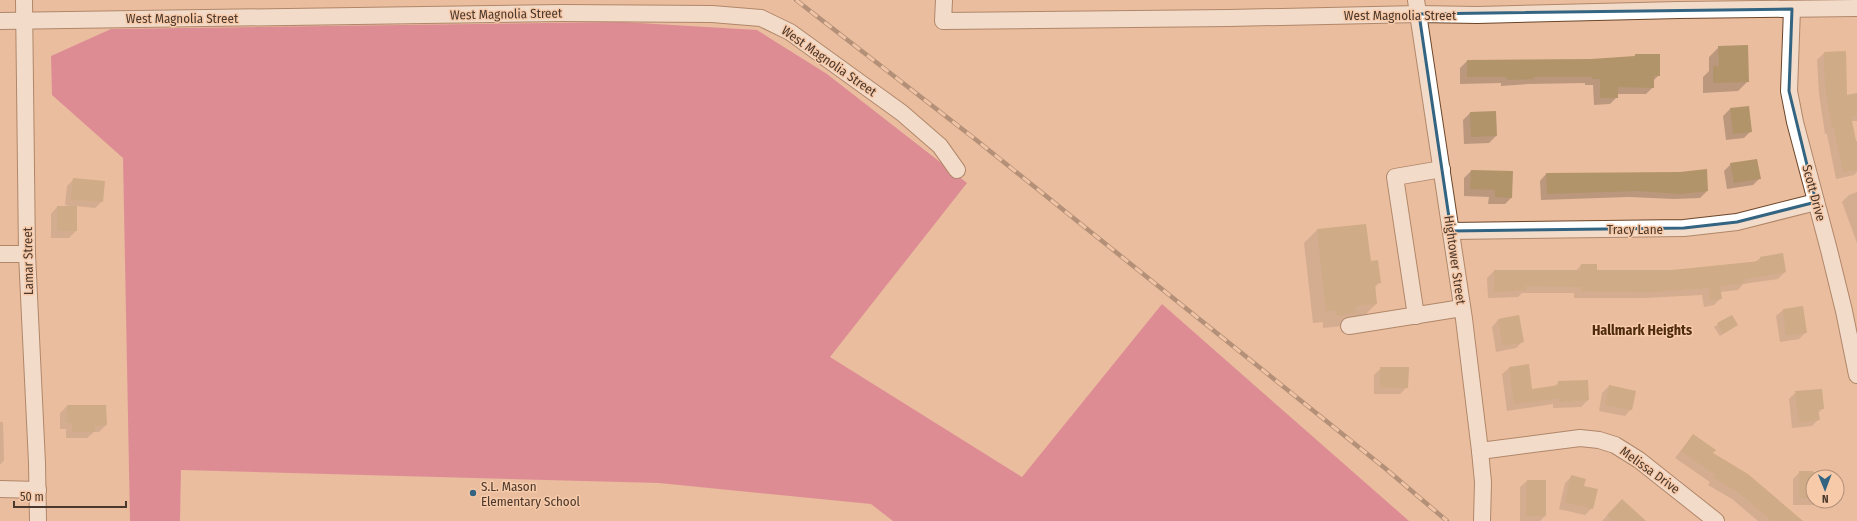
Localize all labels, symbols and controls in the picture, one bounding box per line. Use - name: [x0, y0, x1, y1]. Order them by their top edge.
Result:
- street label: West Magnolia Street: [450, 6, 563, 22]
- street label: West Magnolia Street: [1344, 8, 1457, 23]
- street label: West Magnolia Street: [126, 11, 239, 26]
- street label: West Magnolia Street: [779, 23, 880, 100]
- street label: Scott Drive: [1799, 163, 1829, 223]
- street label: Hightower Street: [1441, 215, 1469, 306]
- street label: Tracy Lane: [1607, 222, 1663, 237]
- street label: Lamar Street: [20, 226, 36, 295]
- district label: Hallmark Heights: [1592, 322, 1692, 339]
- street label: Melissa Drive: [1617, 443, 1683, 497]
- north arrow: [1805, 469, 1845, 509]
- place label: S.L. Mason Elementary School: [481, 479, 581, 509]
- scale bar: [14, 483, 126, 509]
- marker: S.L. Mason Elementary School: [468, 488, 478, 498]
- text: 50 m: [20, 490, 44, 504]
- text: N: [1822, 492, 1829, 505]

